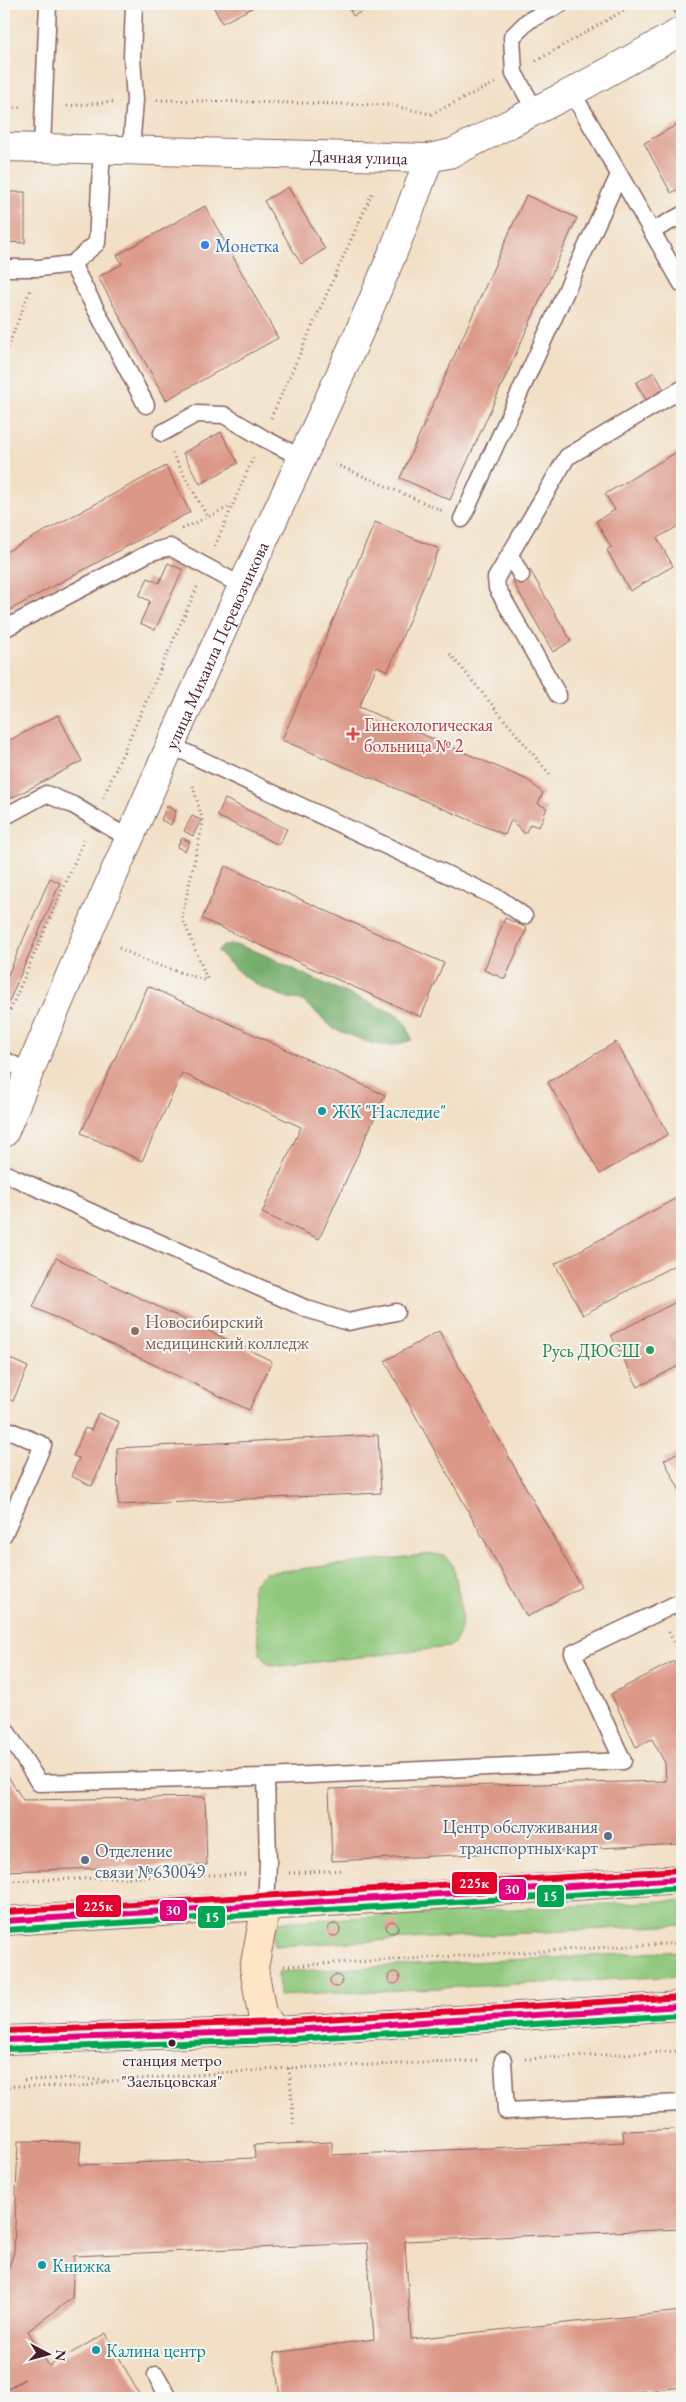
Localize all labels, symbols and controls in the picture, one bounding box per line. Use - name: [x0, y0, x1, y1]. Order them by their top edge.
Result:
- street label: Дачная улица: [310, 143, 409, 169]
- place label: Монетка: [215, 234, 280, 257]
- marker: Монетка: [199, 239, 211, 251]
- street label: улица Михаила Перевозчикова: [159, 537, 273, 753]
- place label: Гинекологическая больница № 2: [364, 713, 493, 757]
- marker: Гинекологическая больница № 2: [346, 727, 360, 741]
- place label: ЖК "Наследие": [331, 1100, 446, 1123]
- marker: ЖК "Наследие": [316, 1105, 328, 1117]
- place label: Новосибирский медицинский колледж: [145, 1310, 310, 1354]
- marker: Новосибирский медицинский колледж: [129, 1325, 141, 1337]
- place label: Русь ДЮСШ: [542, 1339, 640, 1362]
- marker: Русь ДЮСШ: [644, 1344, 656, 1356]
- place label: Центр обслуживания транспортных карт: [443, 1815, 599, 1859]
- marker: Центр обслуживания транспортных карт: [602, 1830, 614, 1842]
- place label: Отделение связи №630049: [95, 1839, 205, 1883]
- marker: Отделение связи №630049: [79, 1854, 91, 1866]
- line badge: 225к: [451, 1871, 498, 1895]
- text: 225к: [459, 1874, 489, 1892]
- line badge: 30: [498, 1878, 527, 1901]
- text: 30: [505, 1880, 520, 1898]
- line badge: 15: [536, 1884, 565, 1908]
- text: 15: [543, 1887, 557, 1905]
- line badge: 225к: [75, 1894, 122, 1918]
- text: 225к: [83, 1897, 113, 1915]
- line badge: 30: [159, 1899, 188, 1922]
- text: 30: [166, 1901, 181, 1919]
- line badge: 15: [197, 1905, 226, 1929]
- text: 15: [205, 1908, 219, 1926]
- marker: станция метро "Заельцовская": [167, 2038, 177, 2048]
- place label: станция метро "Заельцовская": [121, 2049, 223, 2092]
- place label: Книжка: [52, 2254, 112, 2277]
- marker: Книжка: [36, 2259, 48, 2271]
- north arrow: [22, 2330, 72, 2380]
- place label: Калина центр: [106, 2339, 206, 2362]
- marker: Калина центр: [90, 2344, 102, 2356]
- text: N: [51, 2349, 70, 2363]

